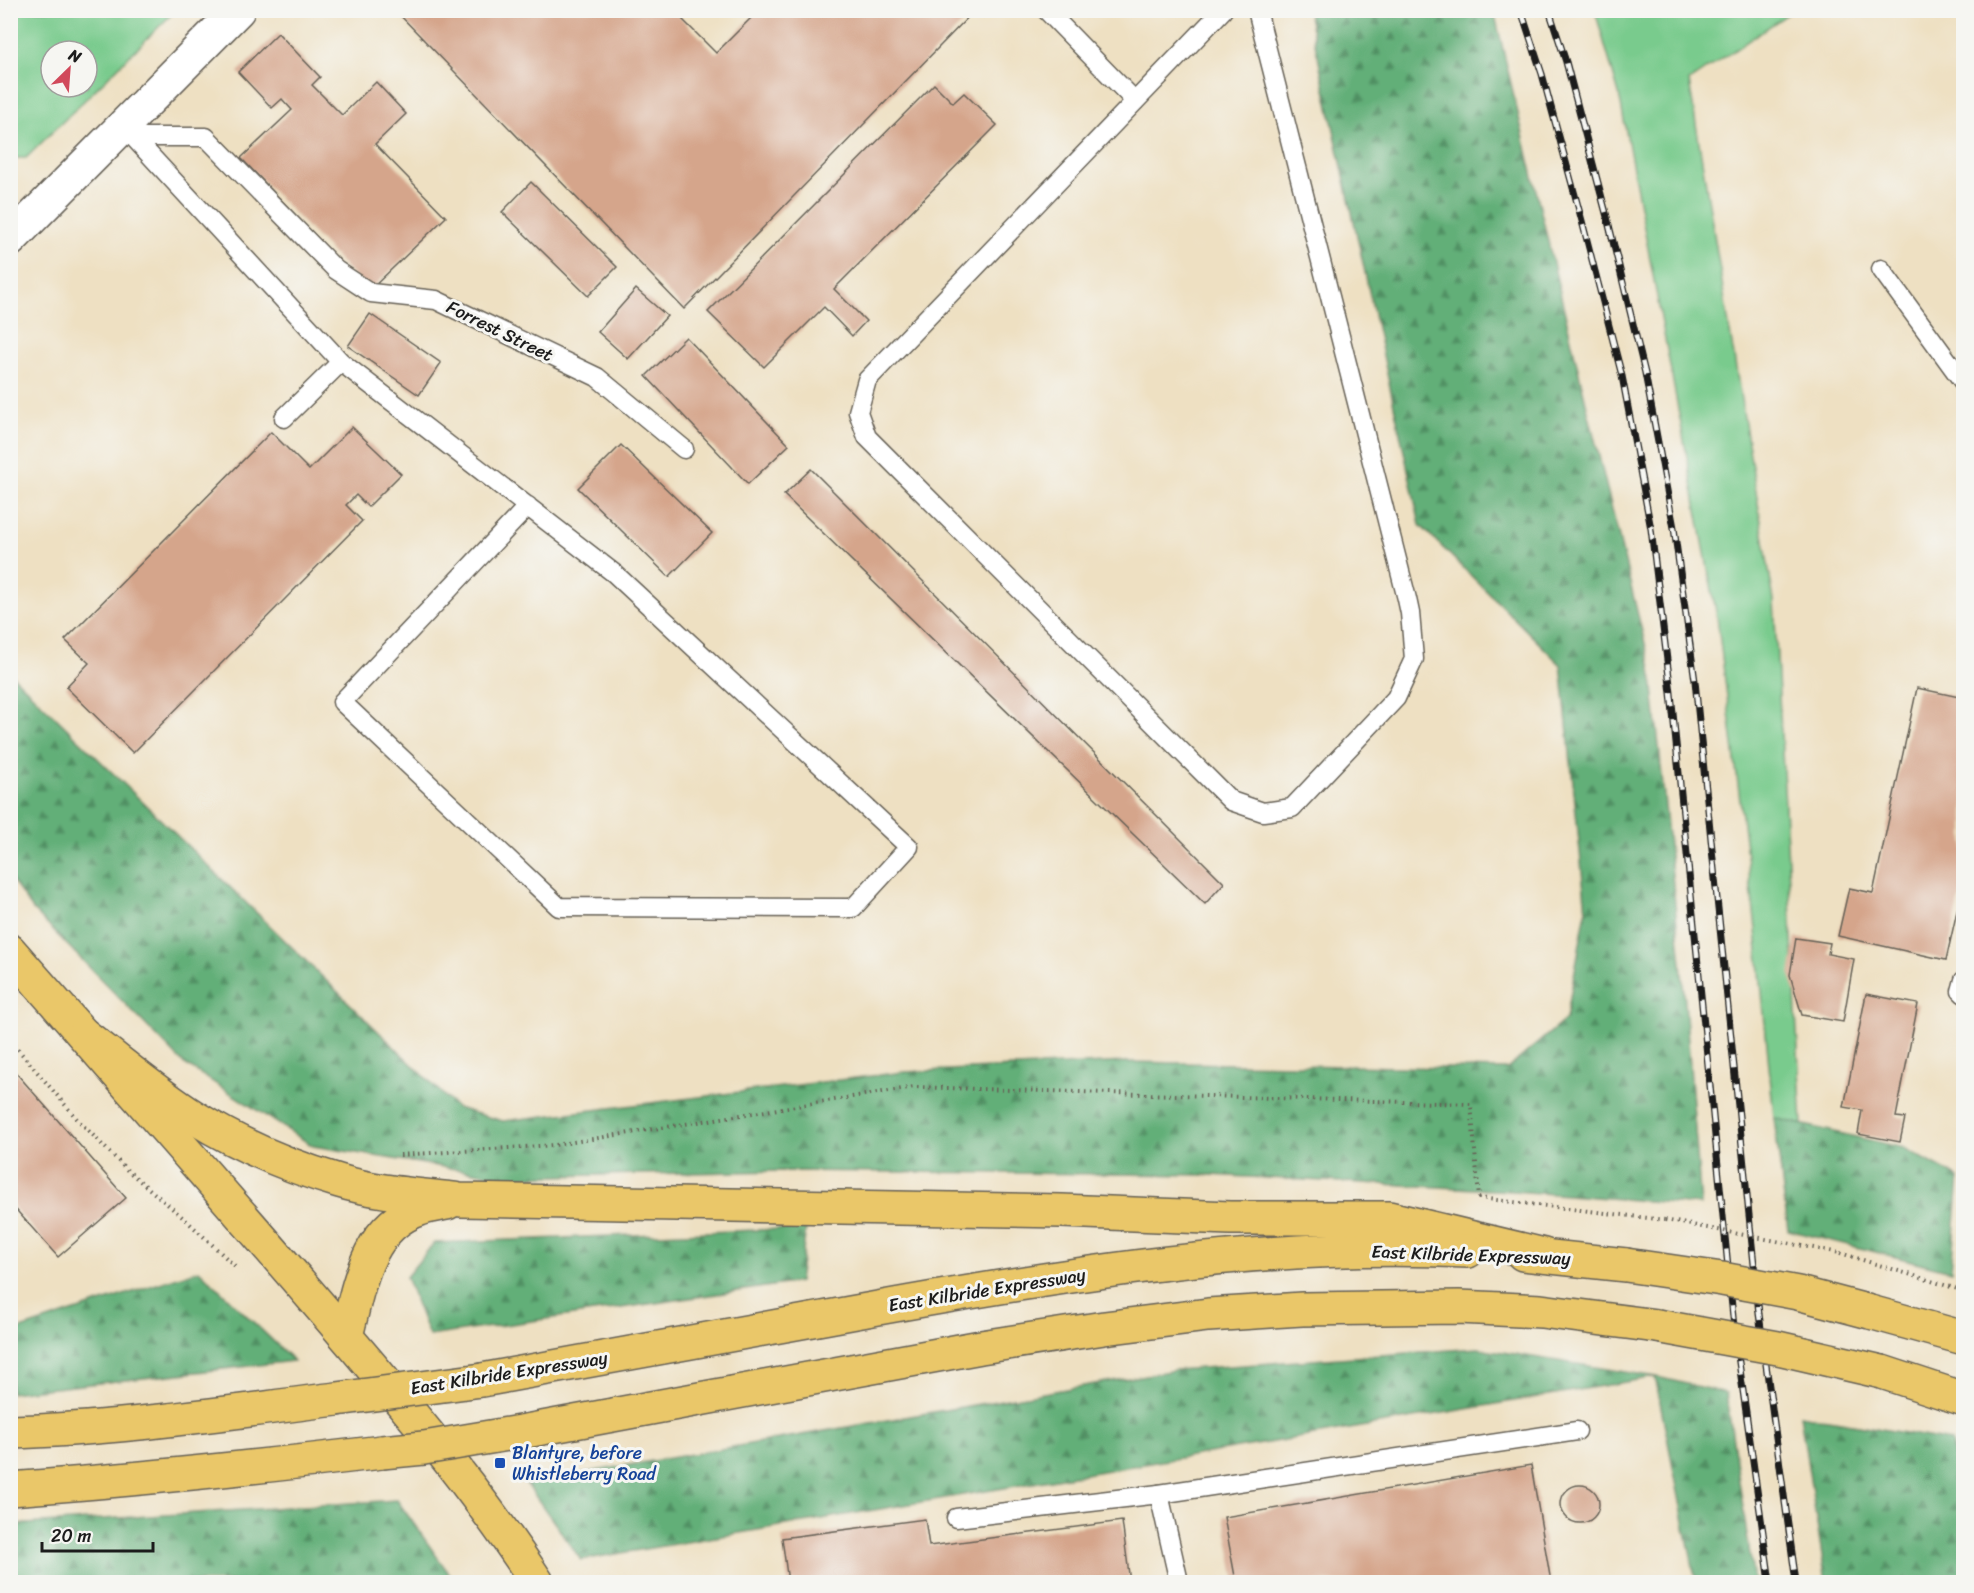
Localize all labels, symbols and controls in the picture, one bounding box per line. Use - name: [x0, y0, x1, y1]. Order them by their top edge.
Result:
- north arrow: [39, 39, 99, 99]
- text: N: [63, 40, 87, 72]
- street label: Forrest Street: [441, 291, 559, 371]
- street label: East Kilbride Expressway: [1371, 1236, 1572, 1274]
- street label: East Kilbride Expressway: [886, 1259, 1089, 1321]
- street label: East Kilbride Expressway: [408, 1342, 611, 1404]
- place label: Blantyre, before Whistleberry Road: [512, 1437, 657, 1490]
- marker: Blantyre, before Whistleberry Road: [493, 1456, 507, 1470]
- scale bar: [42, 1515, 153, 1553]
- text: 20 m: [51, 1520, 91, 1552]

